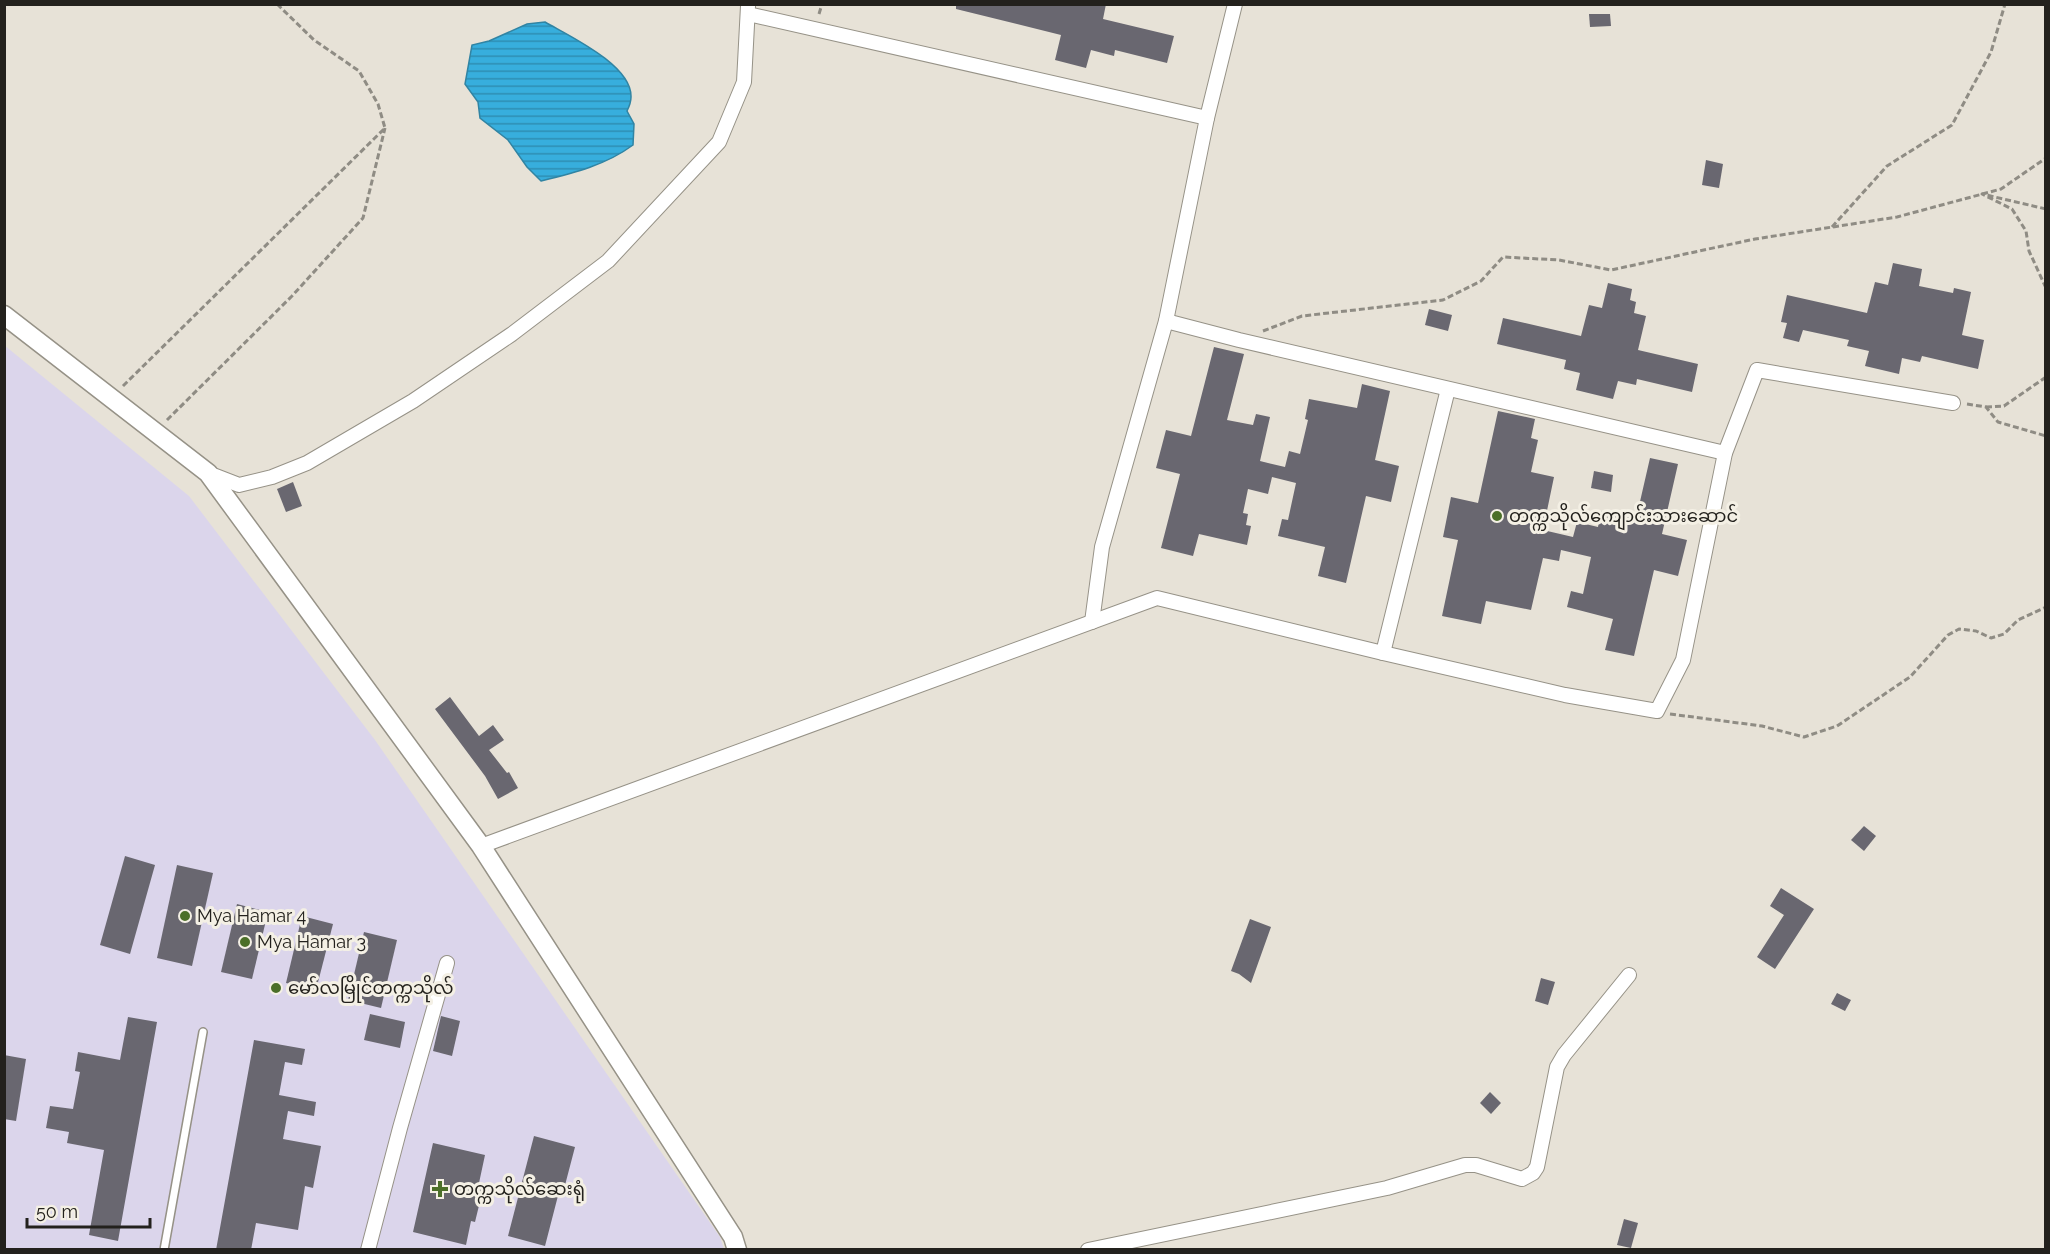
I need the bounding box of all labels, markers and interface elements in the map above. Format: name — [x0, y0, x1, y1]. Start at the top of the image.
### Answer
place label: တက္ကသိုလ်ကျောင်းသားဆောင် — [1509, 502, 1738, 531]
marker: တက္ကသိုလ်ကျောင်းသားဆောင် — [1490, 509, 1504, 523]
place label: Mya Hamar 4 — [197, 905, 307, 926]
marker: Mya Hamar 4 — [178, 909, 192, 923]
place label: Mya Hamar 3 — [257, 931, 366, 952]
marker: Mya Hamar 3 — [238, 935, 252, 949]
place label: မော်လမြိုင်တက္ကသိုလ် — [288, 974, 453, 1003]
marker: မော်လမြိုင်တက္ကသိုလ် — [269, 981, 283, 995]
place label: တက္ကသိုလ်ဆေးရုံ — [454, 1175, 585, 1204]
marker: တက္ကသိုလ်ဆေးရုံ — [431, 1180, 449, 1198]
scale bar — [27, 1191, 150, 1229]
text: 50 m — [36, 1201, 78, 1222]

